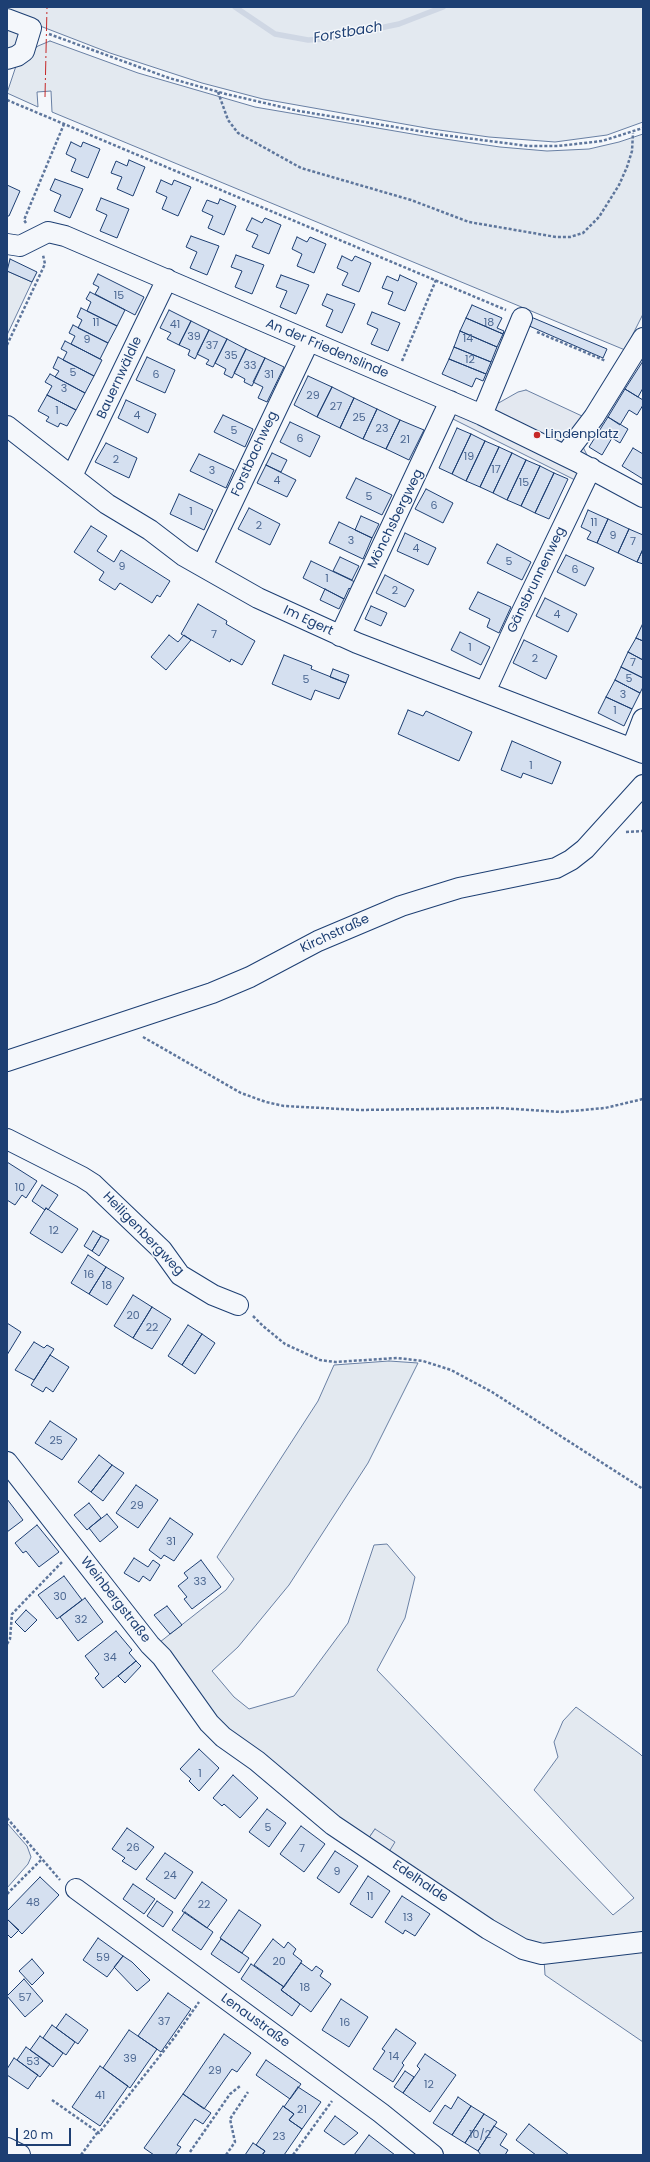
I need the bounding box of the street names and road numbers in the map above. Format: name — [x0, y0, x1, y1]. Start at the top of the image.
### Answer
street label: An der Friedenslinde — [263, 316, 391, 382]
street label: Bauernwäldle — [94, 334, 146, 422]
street label: Forstbachweg — [228, 409, 282, 499]
street label: Mönchsbergweg — [365, 467, 427, 571]
street label: Gänsbrunnenweg — [504, 524, 570, 636]
street label: Im Egert — [281, 603, 335, 639]
street label: Kirchstraße — [298, 911, 372, 957]
street label: Heiligenbergweg — [99, 1189, 187, 1279]
street label: Weinbergstraße — [77, 1554, 153, 1646]
street label: Edelhalde — [389, 1858, 451, 1906]
street label: Lenaustraße — [218, 1991, 292, 2051]

